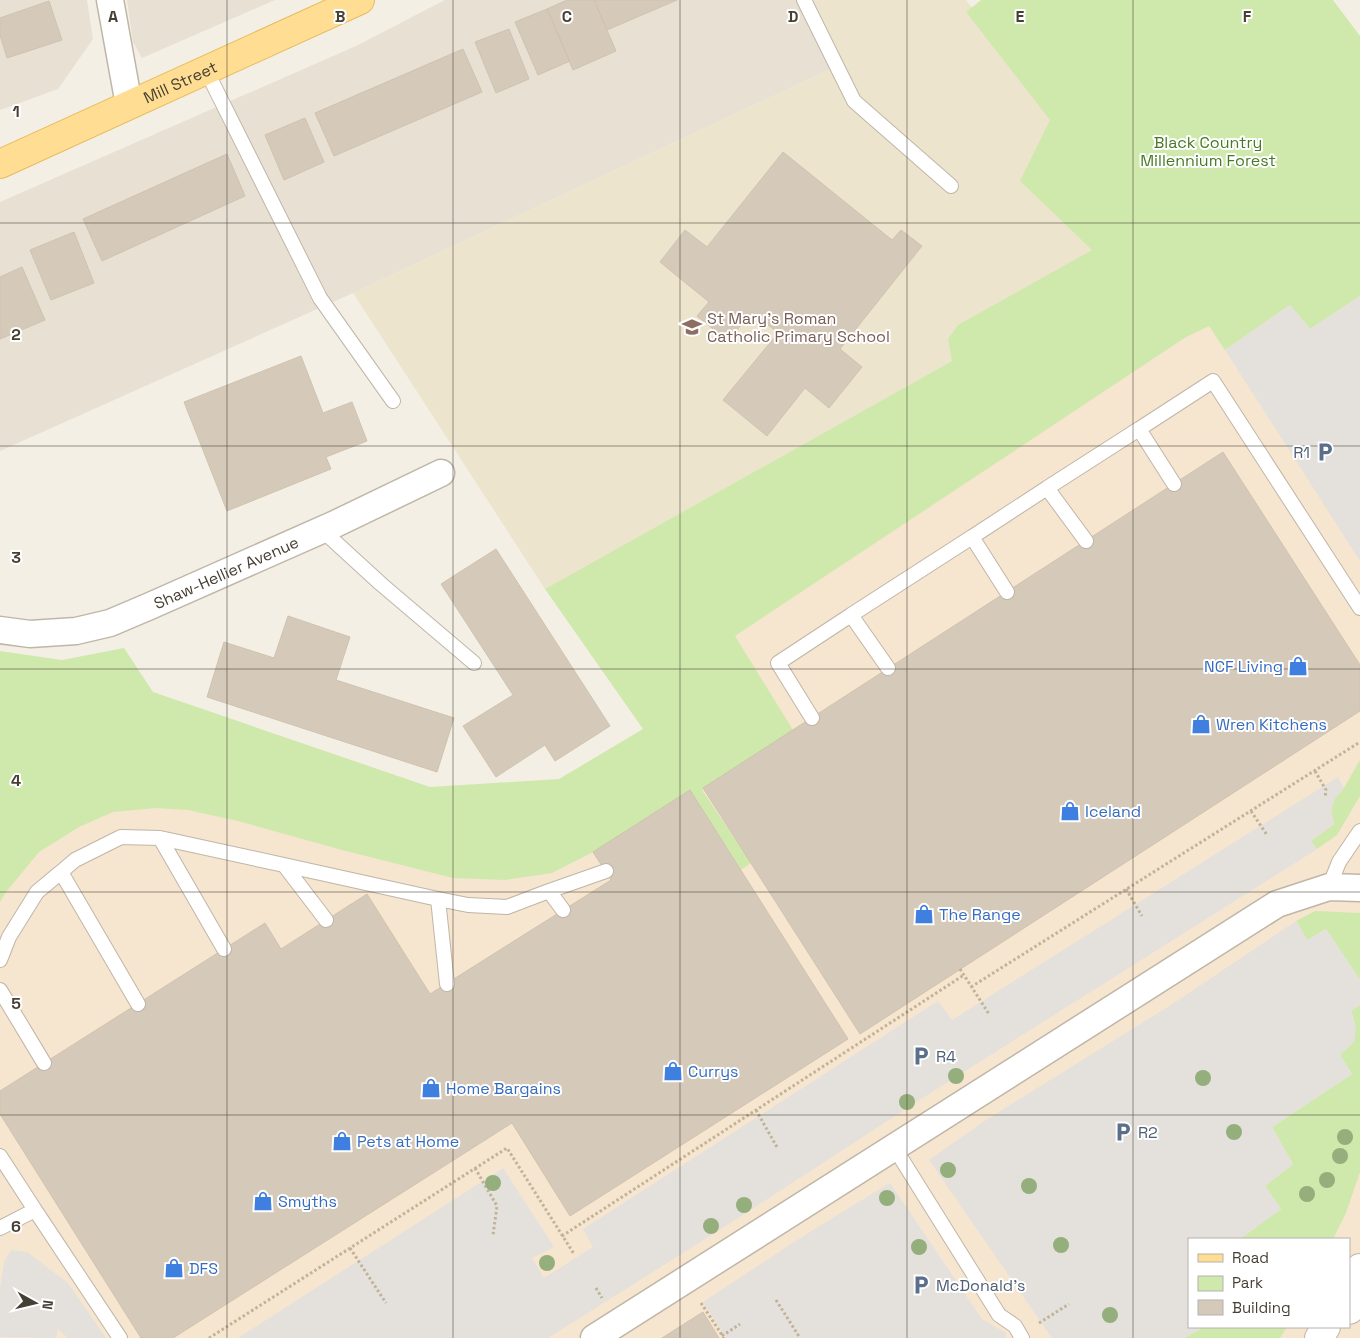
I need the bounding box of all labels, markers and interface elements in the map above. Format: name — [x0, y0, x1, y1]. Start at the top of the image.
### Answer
text: A — [108, 6, 118, 27]
text: B — [335, 6, 345, 27]
text: C — [562, 6, 572, 27]
text: D — [788, 6, 798, 27]
text: E — [1016, 6, 1025, 27]
text: F — [1243, 6, 1252, 27]
street label: Mill Street — [140, 56, 220, 108]
text: 1 — [12, 101, 20, 122]
park label: Black Country Millennium Forest — [1140, 132, 1276, 171]
place label: St Mary's Roman Catholic Primary School — [707, 308, 890, 347]
school or university icon: St Mary's Roman Catholic Primary School — [681, 316, 703, 338]
text: 2 — [11, 324, 21, 345]
parking icon: R1 — [1314, 441, 1336, 463]
place label: R1 — [1293, 442, 1310, 463]
street label: Shaw-Hellier Avenue — [150, 531, 302, 614]
text: 3 — [11, 547, 21, 568]
shop icon: NCF Living — [1287, 655, 1309, 677]
place label: NCF Living — [1204, 656, 1283, 677]
shop icon: Wren Kitchens — [1190, 713, 1212, 735]
place label: Wren Kitchens — [1216, 714, 1327, 735]
text: 4 — [11, 770, 21, 791]
shop icon: Iceland — [1059, 800, 1081, 822]
place label: Iceland — [1085, 801, 1141, 822]
shop icon: The Range — [913, 903, 935, 925]
place label: The Range — [939, 904, 1021, 925]
text: 5 — [11, 993, 21, 1014]
parking icon: R4 — [910, 1045, 932, 1067]
place label: R4 — [936, 1046, 956, 1067]
shop icon: Currys — [662, 1060, 684, 1082]
place label: Currys — [688, 1061, 738, 1082]
shop icon: Home Bargains — [420, 1077, 442, 1099]
place label: Home Bargains — [446, 1078, 561, 1099]
parking icon: R2 — [1112, 1121, 1134, 1143]
place label: R2 — [1138, 1122, 1158, 1143]
shop icon: Pets at Home — [331, 1130, 353, 1152]
place label: Pets at Home — [357, 1131, 459, 1152]
shop icon: Smyths — [252, 1190, 274, 1212]
place label: Smyths — [278, 1191, 337, 1212]
text: 6 — [11, 1216, 21, 1237]
legend — [1188, 1238, 1350, 1328]
text: Road — [1232, 1248, 1269, 1267]
shop icon: DFS — [163, 1257, 185, 1279]
place label: DFS — [189, 1258, 218, 1279]
text: Park — [1232, 1273, 1263, 1292]
parking icon: McDonald's — [910, 1274, 932, 1296]
place label: McDonald's — [936, 1275, 1026, 1296]
north arrow — [10, 1278, 60, 1328]
text: Building — [1232, 1298, 1291, 1317]
text: N — [38, 1299, 57, 1311]

